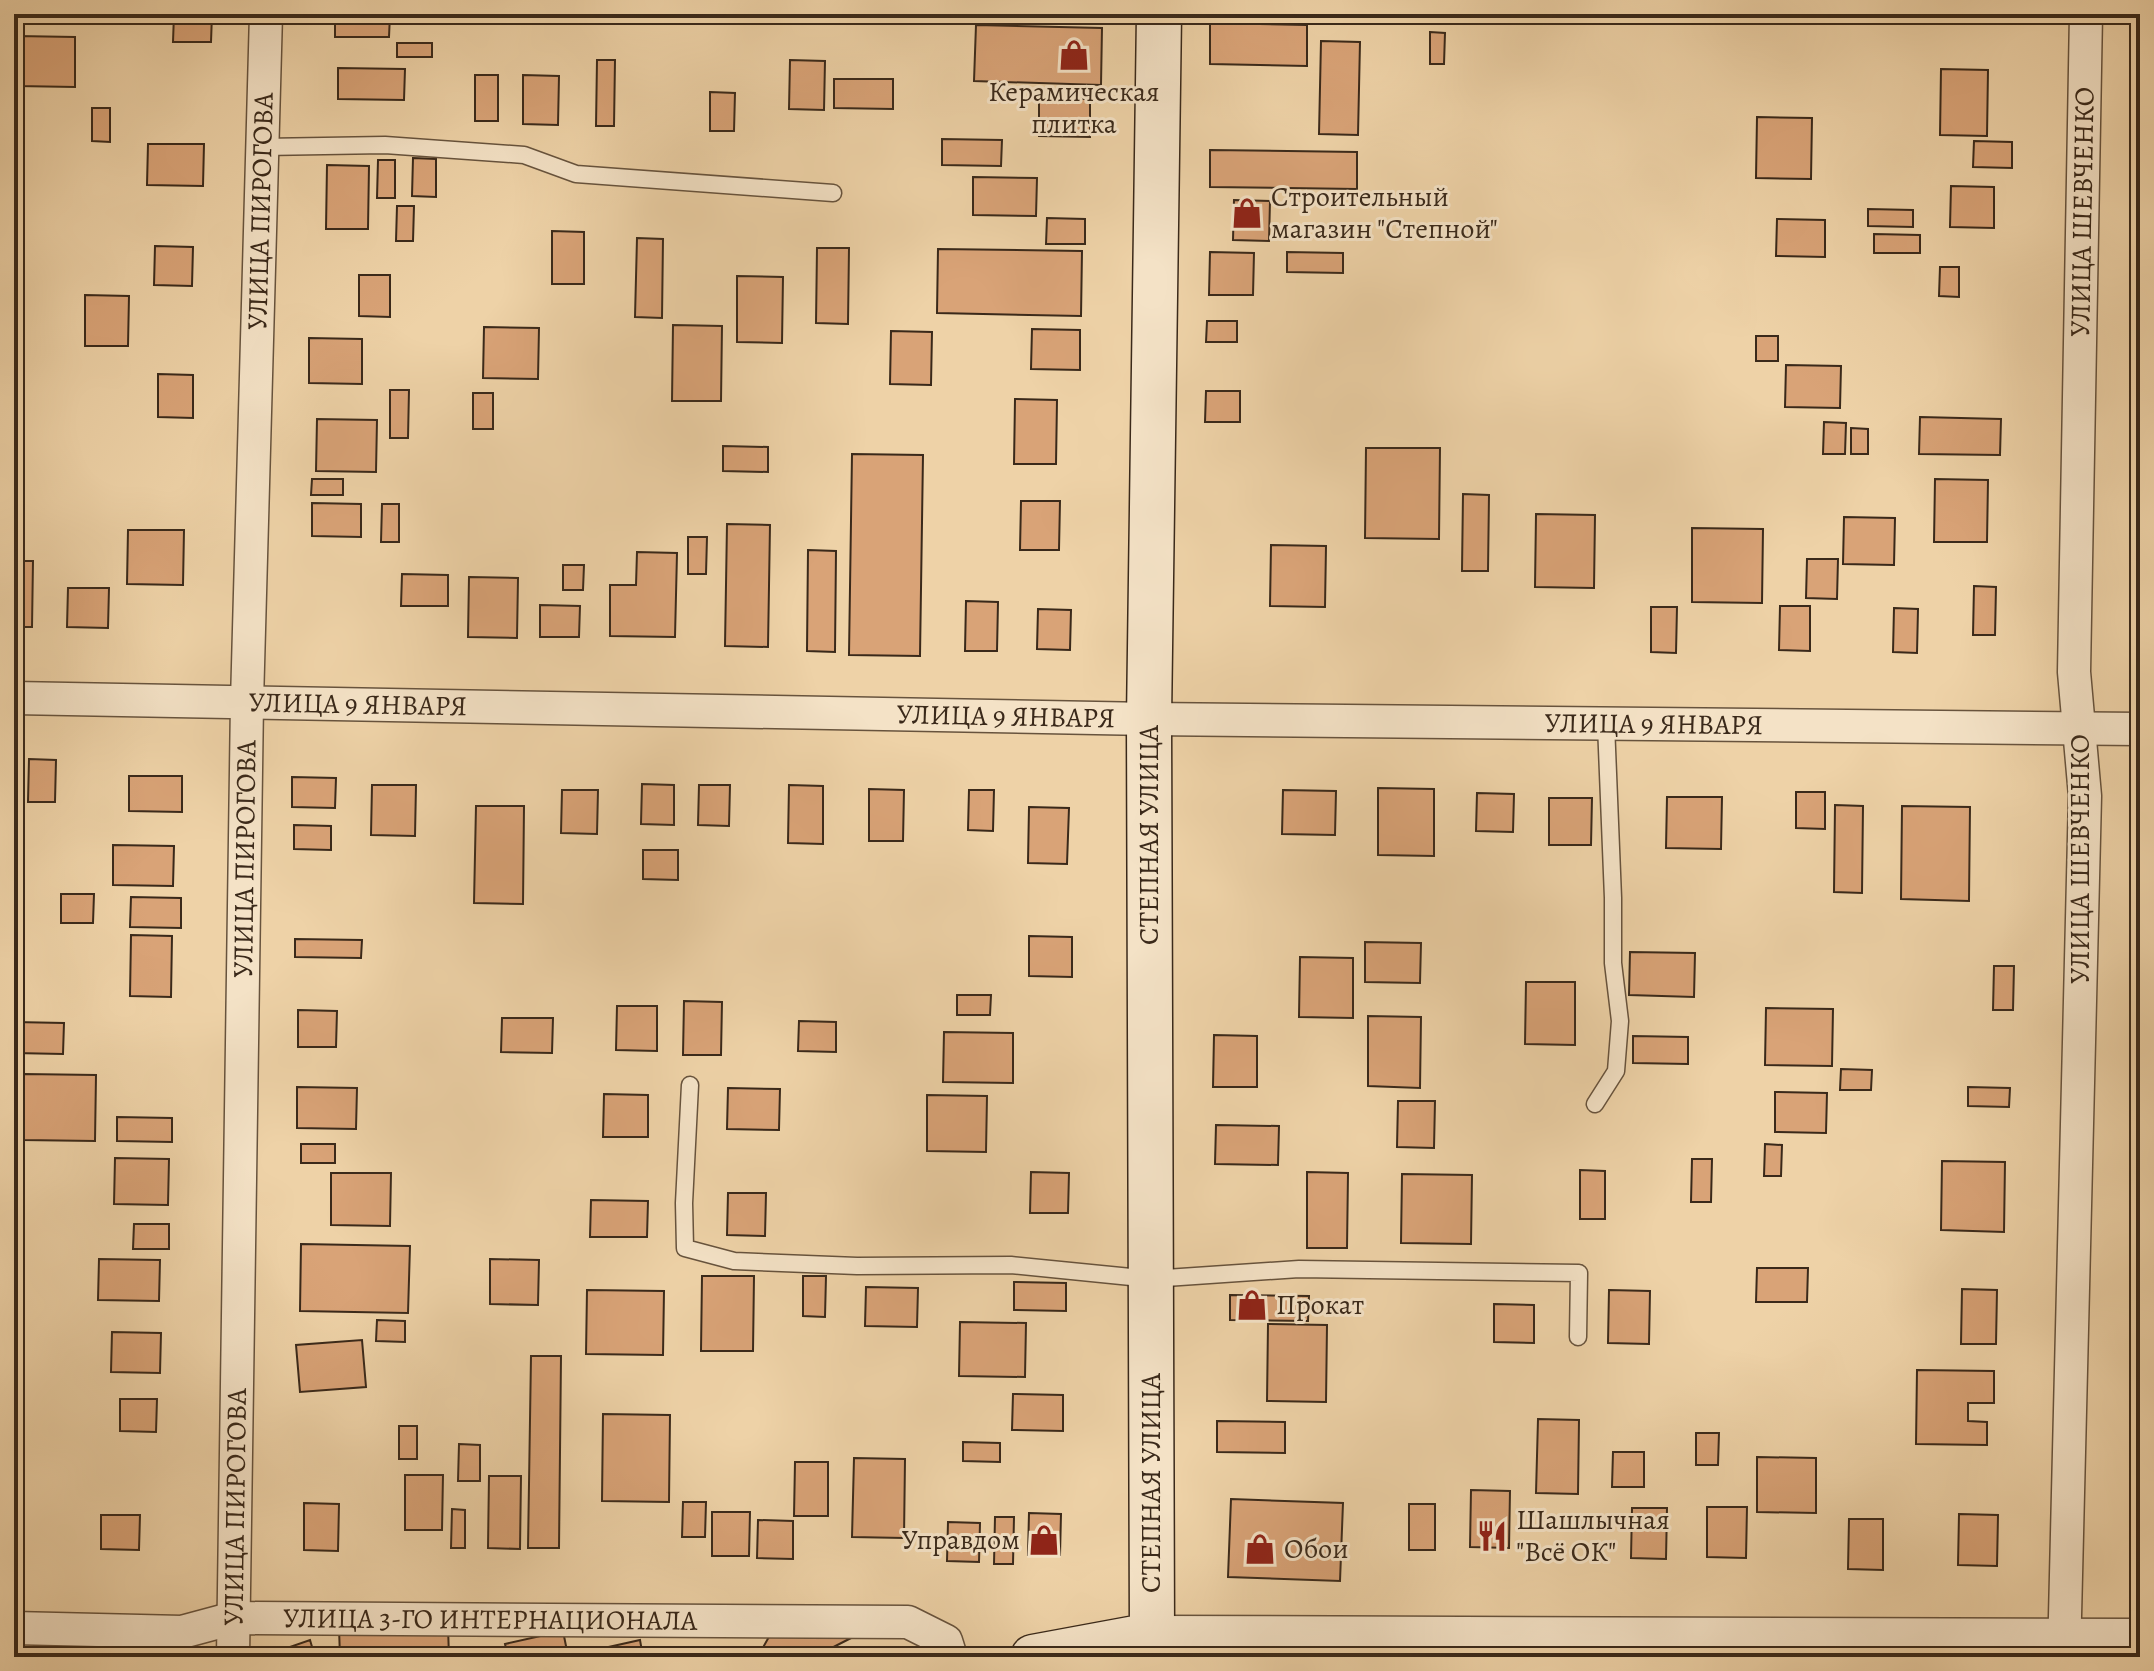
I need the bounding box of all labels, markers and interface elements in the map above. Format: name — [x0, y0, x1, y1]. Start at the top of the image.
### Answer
shop icon: Керамическая плитка — [1057, 38, 1091, 72]
place label: Керамическая плитка — [988, 73, 1160, 143]
street label: УЛИЦА ШЕВЧЕНКО — [2061, 87, 2104, 337]
street label: УЛИЦА ПИРОГОВА — [238, 91, 283, 331]
place label: Строительный магазин "Степной" — [1271, 178, 1498, 248]
shop icon: Строительный магазин "Степной" — [1230, 196, 1264, 230]
street label: УЛИЦА 9 ЯНВАРЯ — [248, 683, 468, 725]
street label: УЛИЦА 9 ЯНВАРЯ — [896, 695, 1115, 737]
street label: УЛИЦА 9 ЯНВАРЯ — [1544, 704, 1763, 744]
street label: СТЕПНАЯ УЛИЦА — [1130, 724, 1168, 945]
street label: УЛИЦА ШЕВЧЕНКО — [2061, 734, 2099, 984]
street label: УЛИЦА ПИРОГОВА — [224, 739, 265, 978]
place label: Прокат — [1276, 1286, 1364, 1324]
shop icon: Прокат — [1235, 1288, 1269, 1322]
street label: СТЕПНАЯ УЛИЦА — [1132, 1372, 1170, 1593]
street label: УЛИЦА ПИРОГОВА — [214, 1387, 256, 1626]
place label: Шашлычная "Всё ОК" — [1516, 1501, 1670, 1571]
restaurant icon: Шашлычная "Всё ОК" — [1475, 1519, 1509, 1553]
place label: Управдом — [901, 1521, 1020, 1559]
shop icon: Управдом — [1027, 1523, 1061, 1557]
place label: Обои — [1284, 1530, 1349, 1568]
shop icon: Обои — [1243, 1532, 1277, 1566]
street label: УЛИЦА 3-ГО ИНТЕРНАЦИОНАЛА — [283, 1599, 698, 1640]

